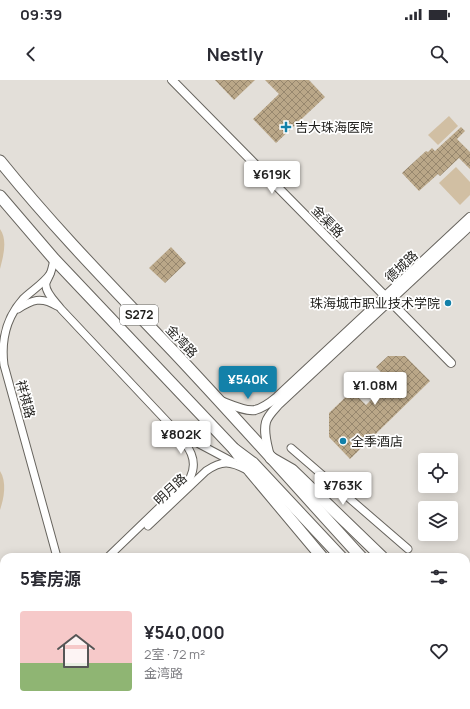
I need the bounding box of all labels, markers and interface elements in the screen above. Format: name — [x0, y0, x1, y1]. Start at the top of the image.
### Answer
text: 09:39 — [20, 4, 62, 25]
text: Nestly — [207, 42, 263, 66]
icon: back — [20, 43, 42, 65]
icon: search — [428, 43, 450, 65]
place label: 吉大珠海医院 — [295, 118, 373, 136]
marker: 吉大珠海医院 — [280, 121, 292, 133]
pin: ¥619K — [244, 161, 300, 195]
text: ¥619K — [253, 165, 291, 183]
street label: 金渠路 — [308, 201, 348, 241]
street label: 德城路 — [381, 246, 421, 286]
place label: 珠海城市职业技术学院 — [310, 294, 440, 312]
marker: 珠海城市职业技术学院 — [443, 298, 453, 308]
road number: S272 — [120, 305, 158, 325]
street label: 金湾路 — [162, 321, 202, 361]
pin: ¥540K — [220, 366, 276, 400]
text: ¥540K — [228, 370, 268, 388]
pin: ¥1.08M — [342, 372, 408, 406]
text: ¥1.08M — [353, 376, 397, 394]
street label: 祥祺路 — [12, 378, 40, 420]
pin: ¥802K — [153, 421, 209, 455]
text: ¥802K — [161, 425, 201, 443]
place label: 全季酒店 — [351, 432, 403, 450]
marker: 全季酒店 — [338, 436, 348, 446]
map controls — [418, 453, 458, 541]
button: locate — [418, 453, 458, 493]
street label: 明月路 — [150, 469, 190, 509]
pin: ¥763K — [315, 472, 371, 506]
text: ¥763K — [324, 476, 362, 494]
button: layers — [418, 501, 458, 541]
icon: filters — [428, 566, 450, 588]
text: 5套房源 — [20, 567, 81, 590]
text: ¥540,000 — [144, 621, 225, 644]
icon: home — [52, 627, 100, 675]
icon: heart — [428, 640, 450, 662]
text: 2室 · 72 m² — [144, 645, 205, 663]
text: 金湾路 — [144, 664, 183, 682]

